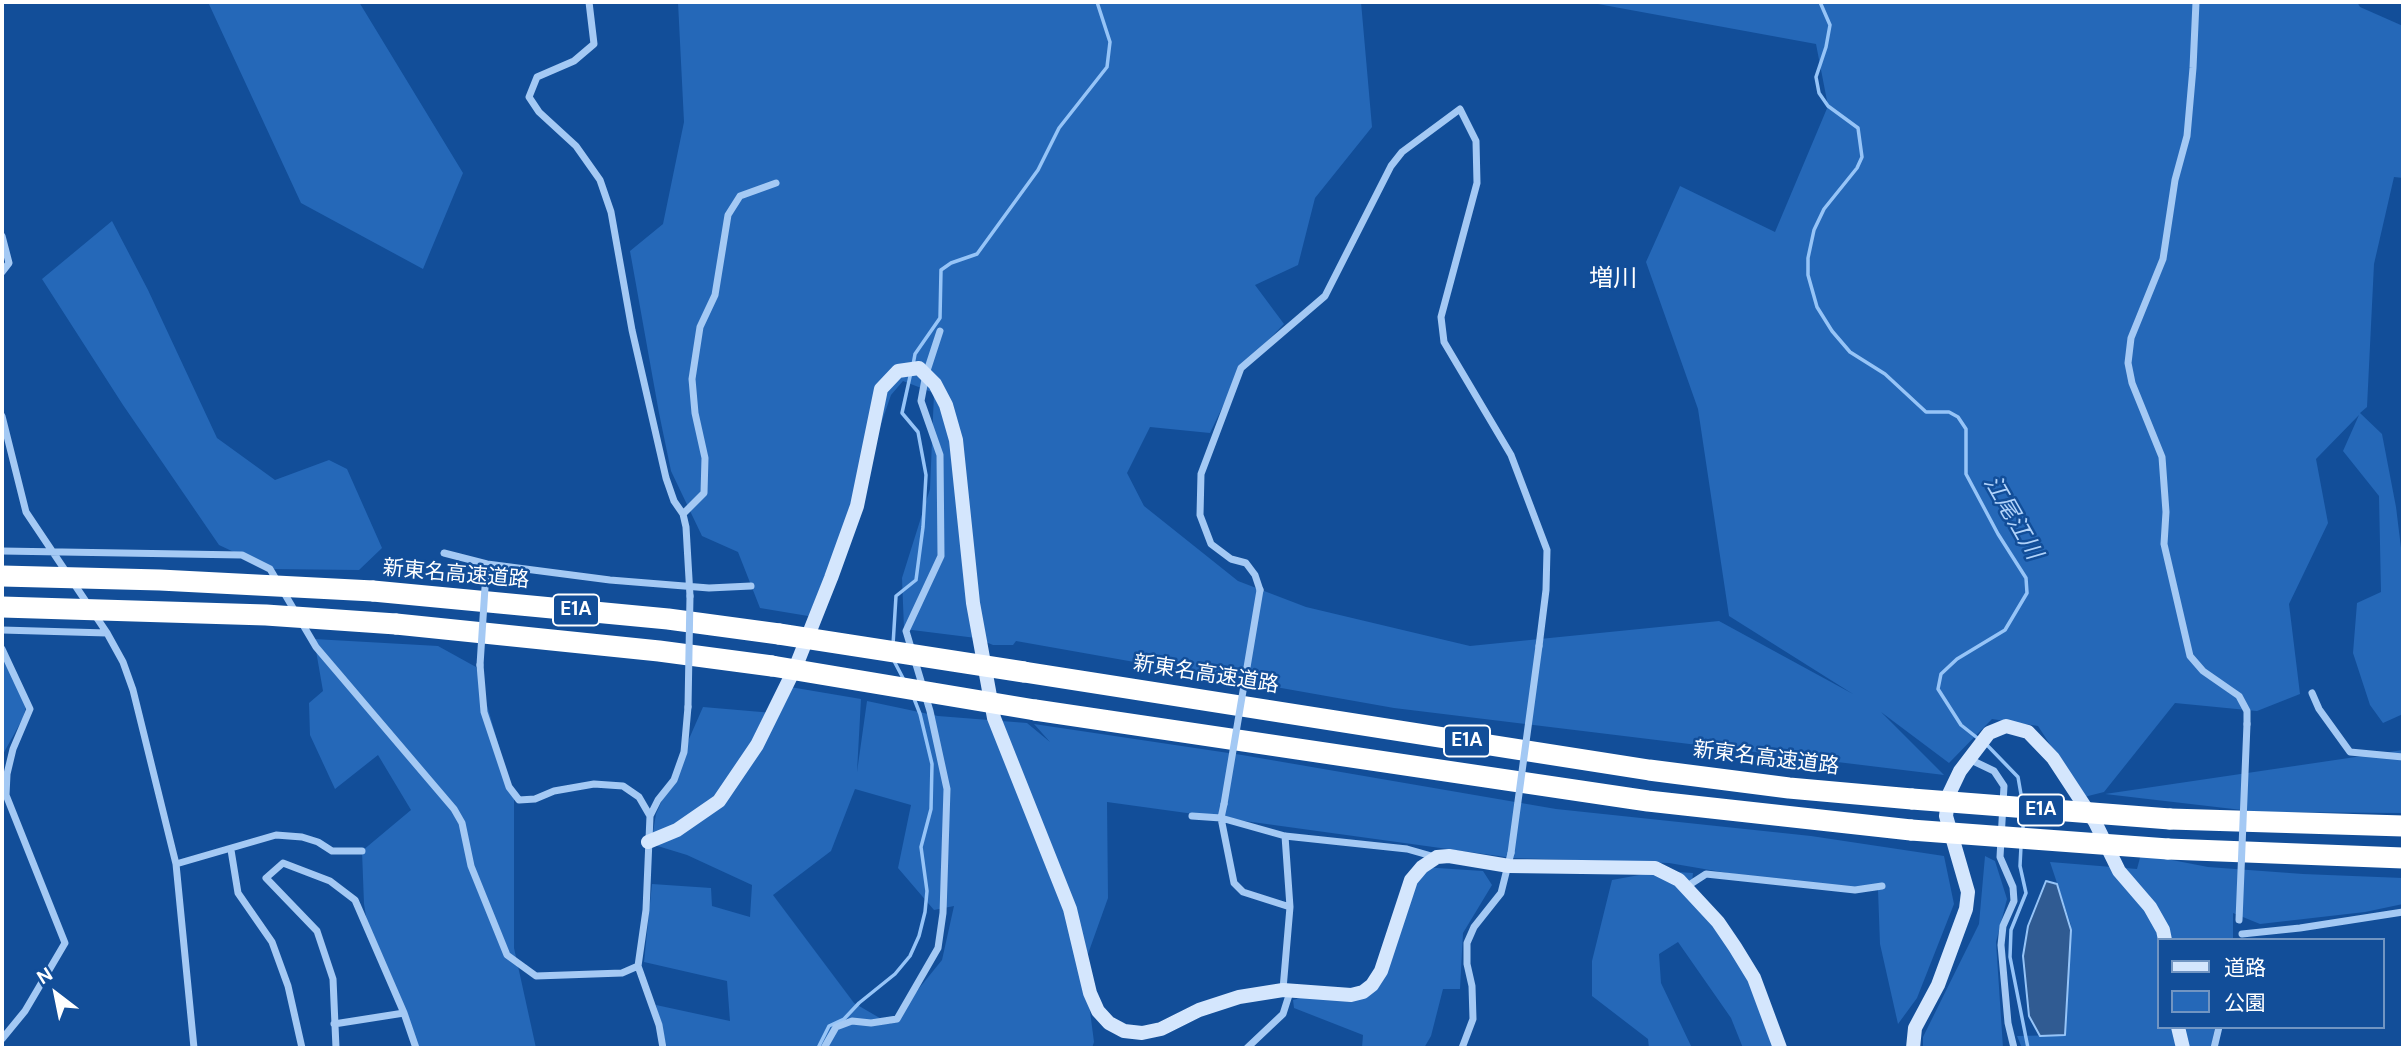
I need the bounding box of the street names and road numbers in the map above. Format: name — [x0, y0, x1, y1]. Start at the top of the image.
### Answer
street label: 新東名高速道路 — [382, 556, 530, 594]
road number: E1A — [553, 594, 599, 625]
street label: 新東名高速道路 — [1131, 651, 1281, 699]
road number: E1A — [1444, 726, 1490, 756]
street label: 新東名高速道路 — [1692, 738, 1840, 780]
road number: E1A — [2018, 794, 2064, 825]

